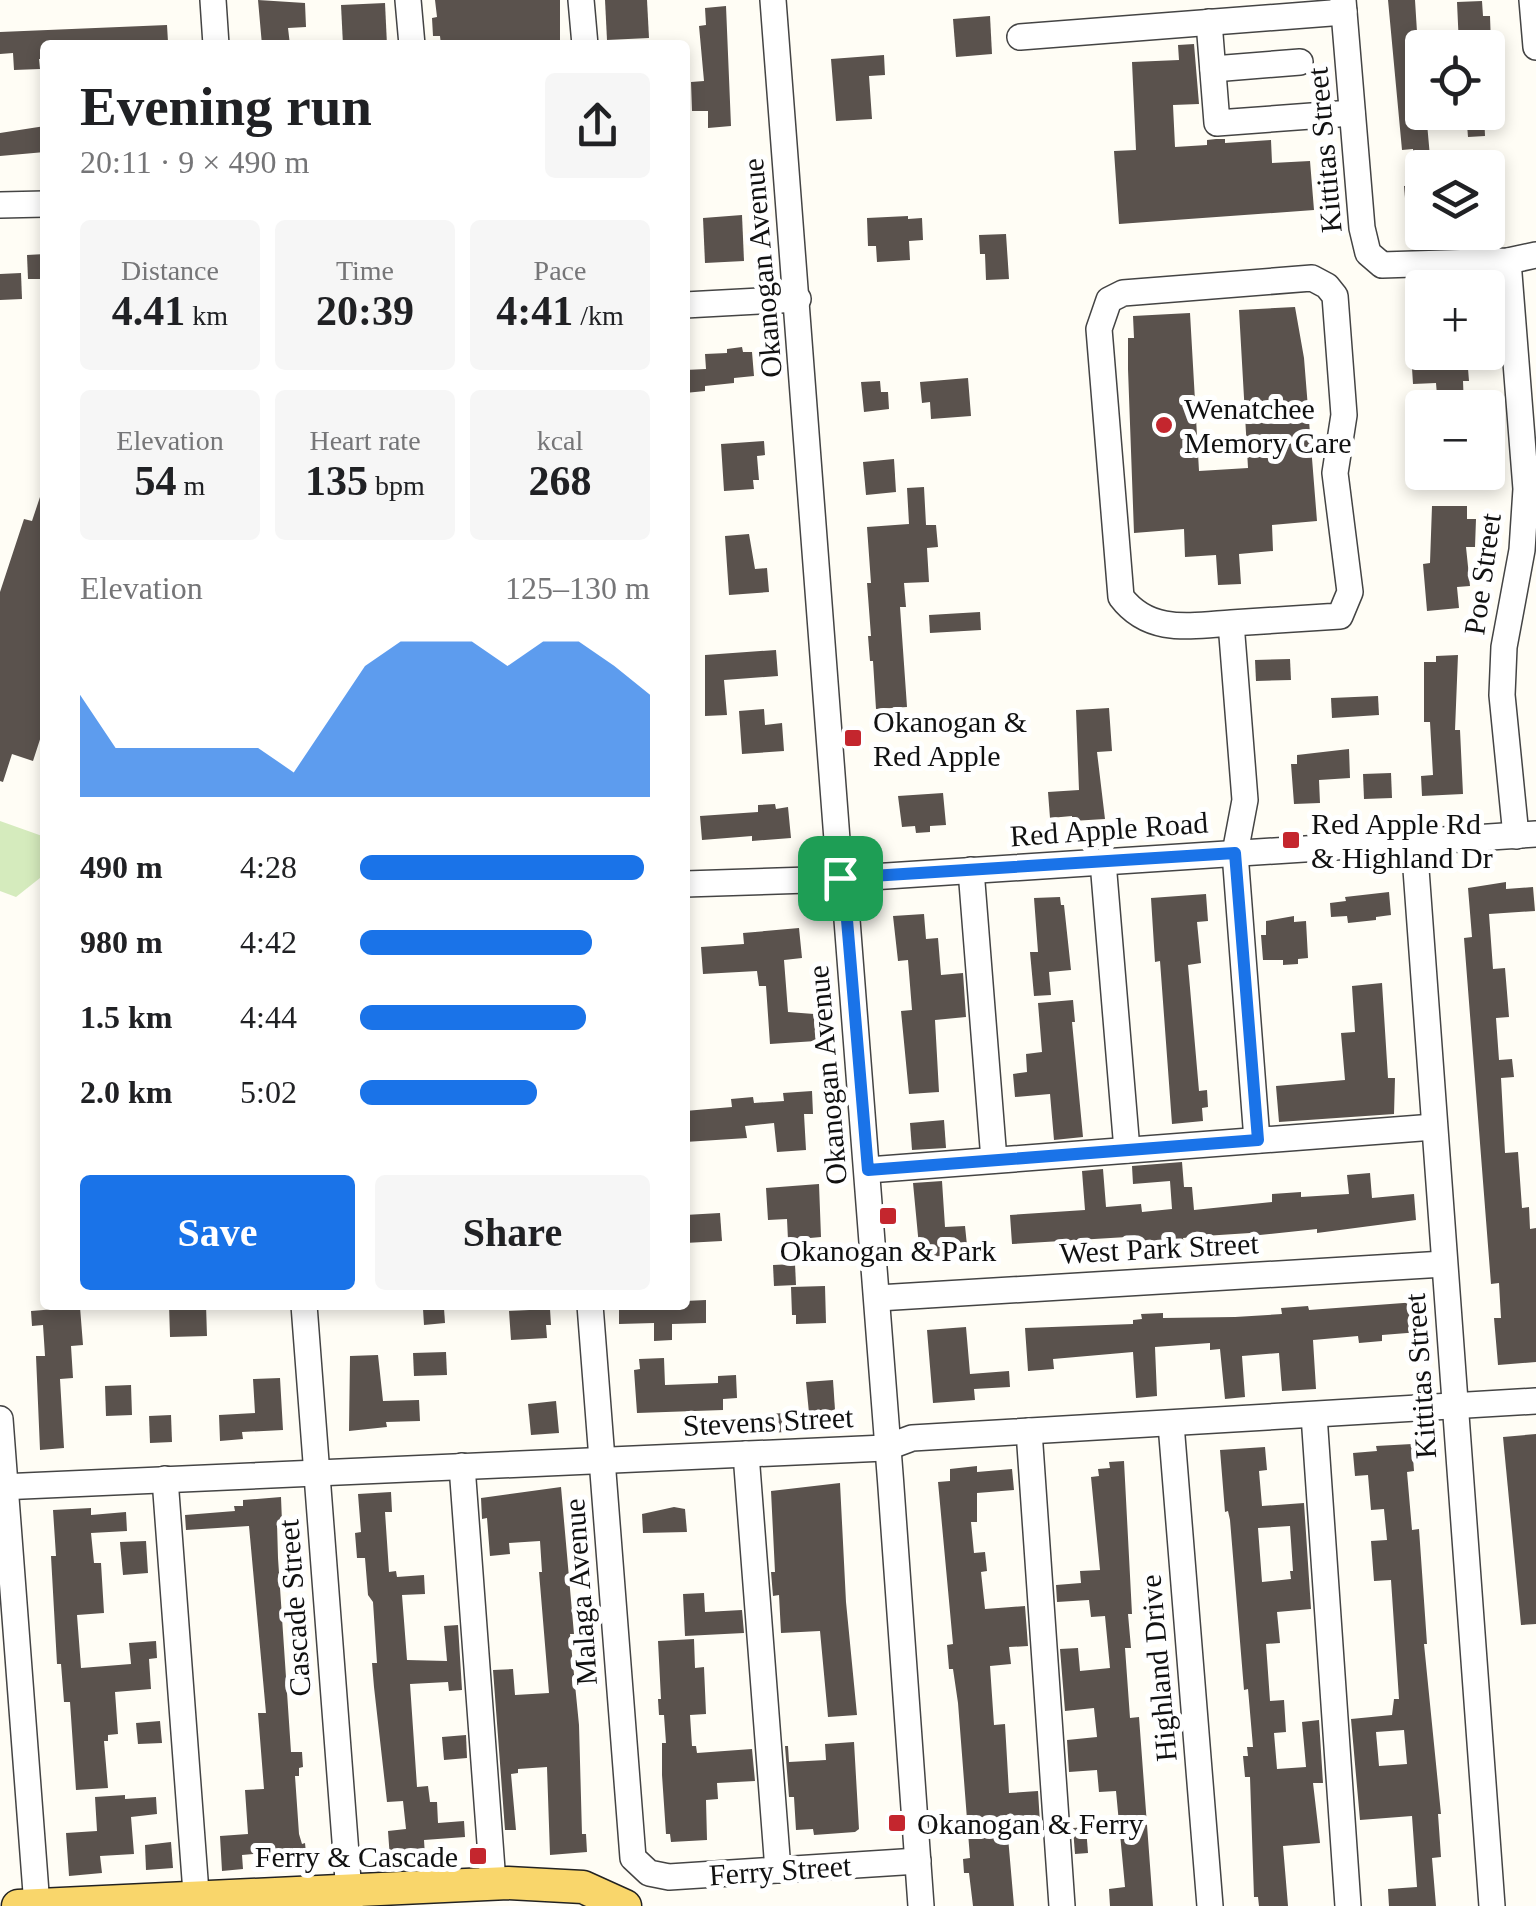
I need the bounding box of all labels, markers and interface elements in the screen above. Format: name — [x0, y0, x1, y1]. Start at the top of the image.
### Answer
map controls — [1405, 30, 1505, 490]
button: locate — [1405, 30, 1505, 130]
street label: Kittitas Street — [1300, 65, 1348, 234]
button: share — [545, 73, 650, 178]
text: Evening run — [80, 76, 372, 137]
text: 20:11 · 9 × 490 m — [80, 144, 309, 180]
button: layers — [1405, 150, 1505, 250]
street label: Okanogan Avenue — [736, 157, 788, 379]
text: Distance — [121, 255, 219, 286]
text: Time — [336, 255, 394, 286]
text: Pace — [534, 255, 586, 286]
button: + — [1405, 270, 1505, 370]
text: 4.41 — [112, 288, 185, 334]
text: 20:39 — [316, 288, 414, 334]
text: 4:41 — [496, 288, 573, 334]
text: km — [185, 300, 228, 331]
text: /km — [573, 300, 624, 331]
button: − — [1405, 390, 1505, 490]
place label: Wenatchee Memory Care — [1184, 392, 1351, 459]
marker: Wenatchee Memory Care — [1153, 414, 1175, 436]
text: Elevation — [116, 425, 224, 456]
text: Heart rate — [309, 425, 421, 456]
text: kcal — [537, 425, 583, 456]
text: 54 — [135, 458, 177, 504]
text: 135 — [305, 458, 368, 504]
text: 268 — [529, 458, 592, 504]
text: m — [177, 470, 205, 501]
text: bpm — [368, 470, 425, 501]
street label: Poe Street — [1457, 510, 1507, 637]
text: Elevation — [80, 570, 203, 606]
text: 125–130 m — [505, 570, 650, 606]
place label: Okanogan & Red Apple — [873, 705, 1027, 772]
marker: Okanogan & Red Apple — [842, 727, 864, 749]
street label: Red Apple Road — [1009, 806, 1209, 852]
place label: Red Apple Rd & Highland Dr — [1311, 807, 1493, 874]
marker: Red Apple Rd & Highland Dr — [1280, 829, 1302, 851]
pin — [798, 836, 883, 921]
text: 490 m — [80, 849, 163, 885]
text: 4:28 — [240, 849, 297, 885]
icon: arrive — [813, 851, 868, 906]
text: 980 m — [80, 924, 163, 960]
text: 4:42 — [240, 924, 297, 960]
street label: Okanogan Avenue — [801, 964, 853, 1186]
text: 1.5 km — [80, 999, 172, 1035]
text: 4:44 — [240, 999, 297, 1035]
text: 2.0 km — [80, 1074, 172, 1110]
text: 5:02 — [240, 1074, 297, 1110]
button: Save — [80, 1175, 355, 1290]
button: Share — [375, 1175, 650, 1290]
marker: Okanogan & Park — [877, 1205, 899, 1227]
street label: West Park Street — [1059, 1226, 1260, 1270]
place label: Okanogan & Park — [780, 1234, 996, 1267]
street label: Kittitas Street — [1398, 1291, 1442, 1460]
street label: Stevens Street — [682, 1400, 855, 1442]
street label: Malaga Avenue — [557, 1498, 603, 1686]
street label: Cascade Street — [271, 1518, 317, 1698]
street label: Highland Drive — [1133, 1573, 1183, 1763]
place label: Okanogan & Ferry — [917, 1807, 1144, 1840]
marker: Okanogan & Ferry — [886, 1812, 908, 1834]
place label: Ferry & Cascade — [255, 1840, 458, 1873]
marker: Ferry & Cascade — [467, 1845, 489, 1867]
street label: Ferry Street — [708, 1849, 853, 1891]

